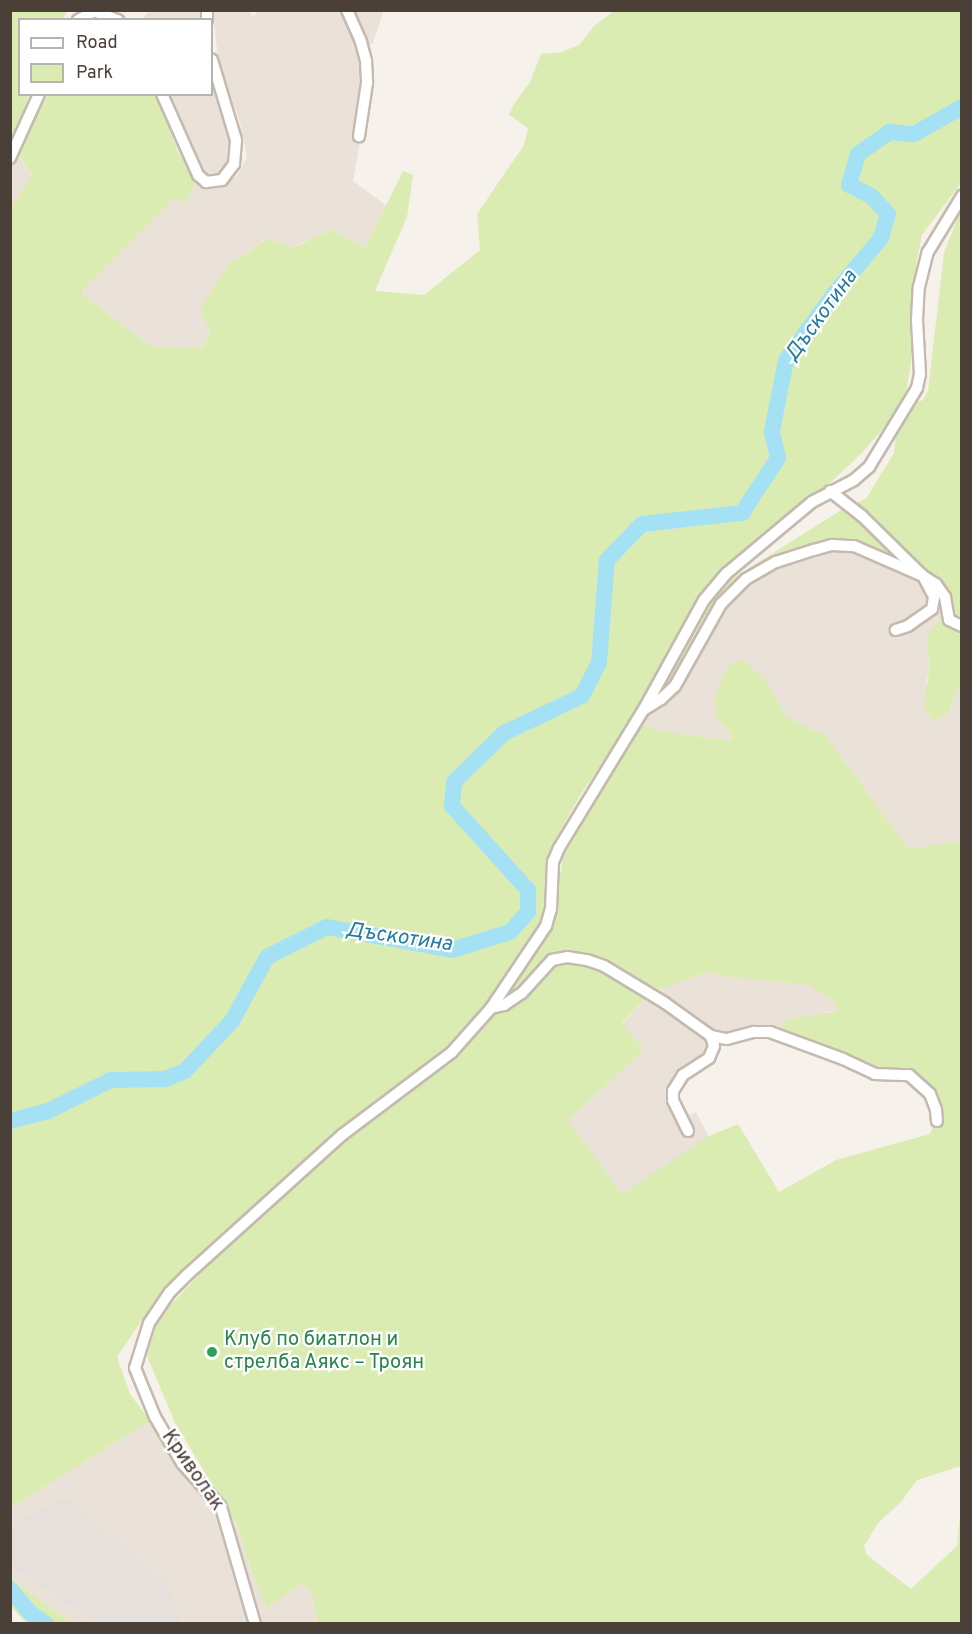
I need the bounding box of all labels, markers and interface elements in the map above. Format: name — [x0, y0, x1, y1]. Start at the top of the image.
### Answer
legend — [18, 18, 213, 96]
text: Road — [76, 32, 118, 55]
text: Park — [76, 62, 113, 85]
water label: Дъскотина — [780, 265, 864, 367]
water label: Дъскотина — [344, 918, 454, 958]
place label: Клуб по биатлон и стрелба Аякс – Троян — [224, 1328, 426, 1375]
marker: Клуб по биатлон и стрелба Аякс – Троян — [205, 1345, 219, 1359]
street label: Криволак — [155, 1426, 229, 1516]

